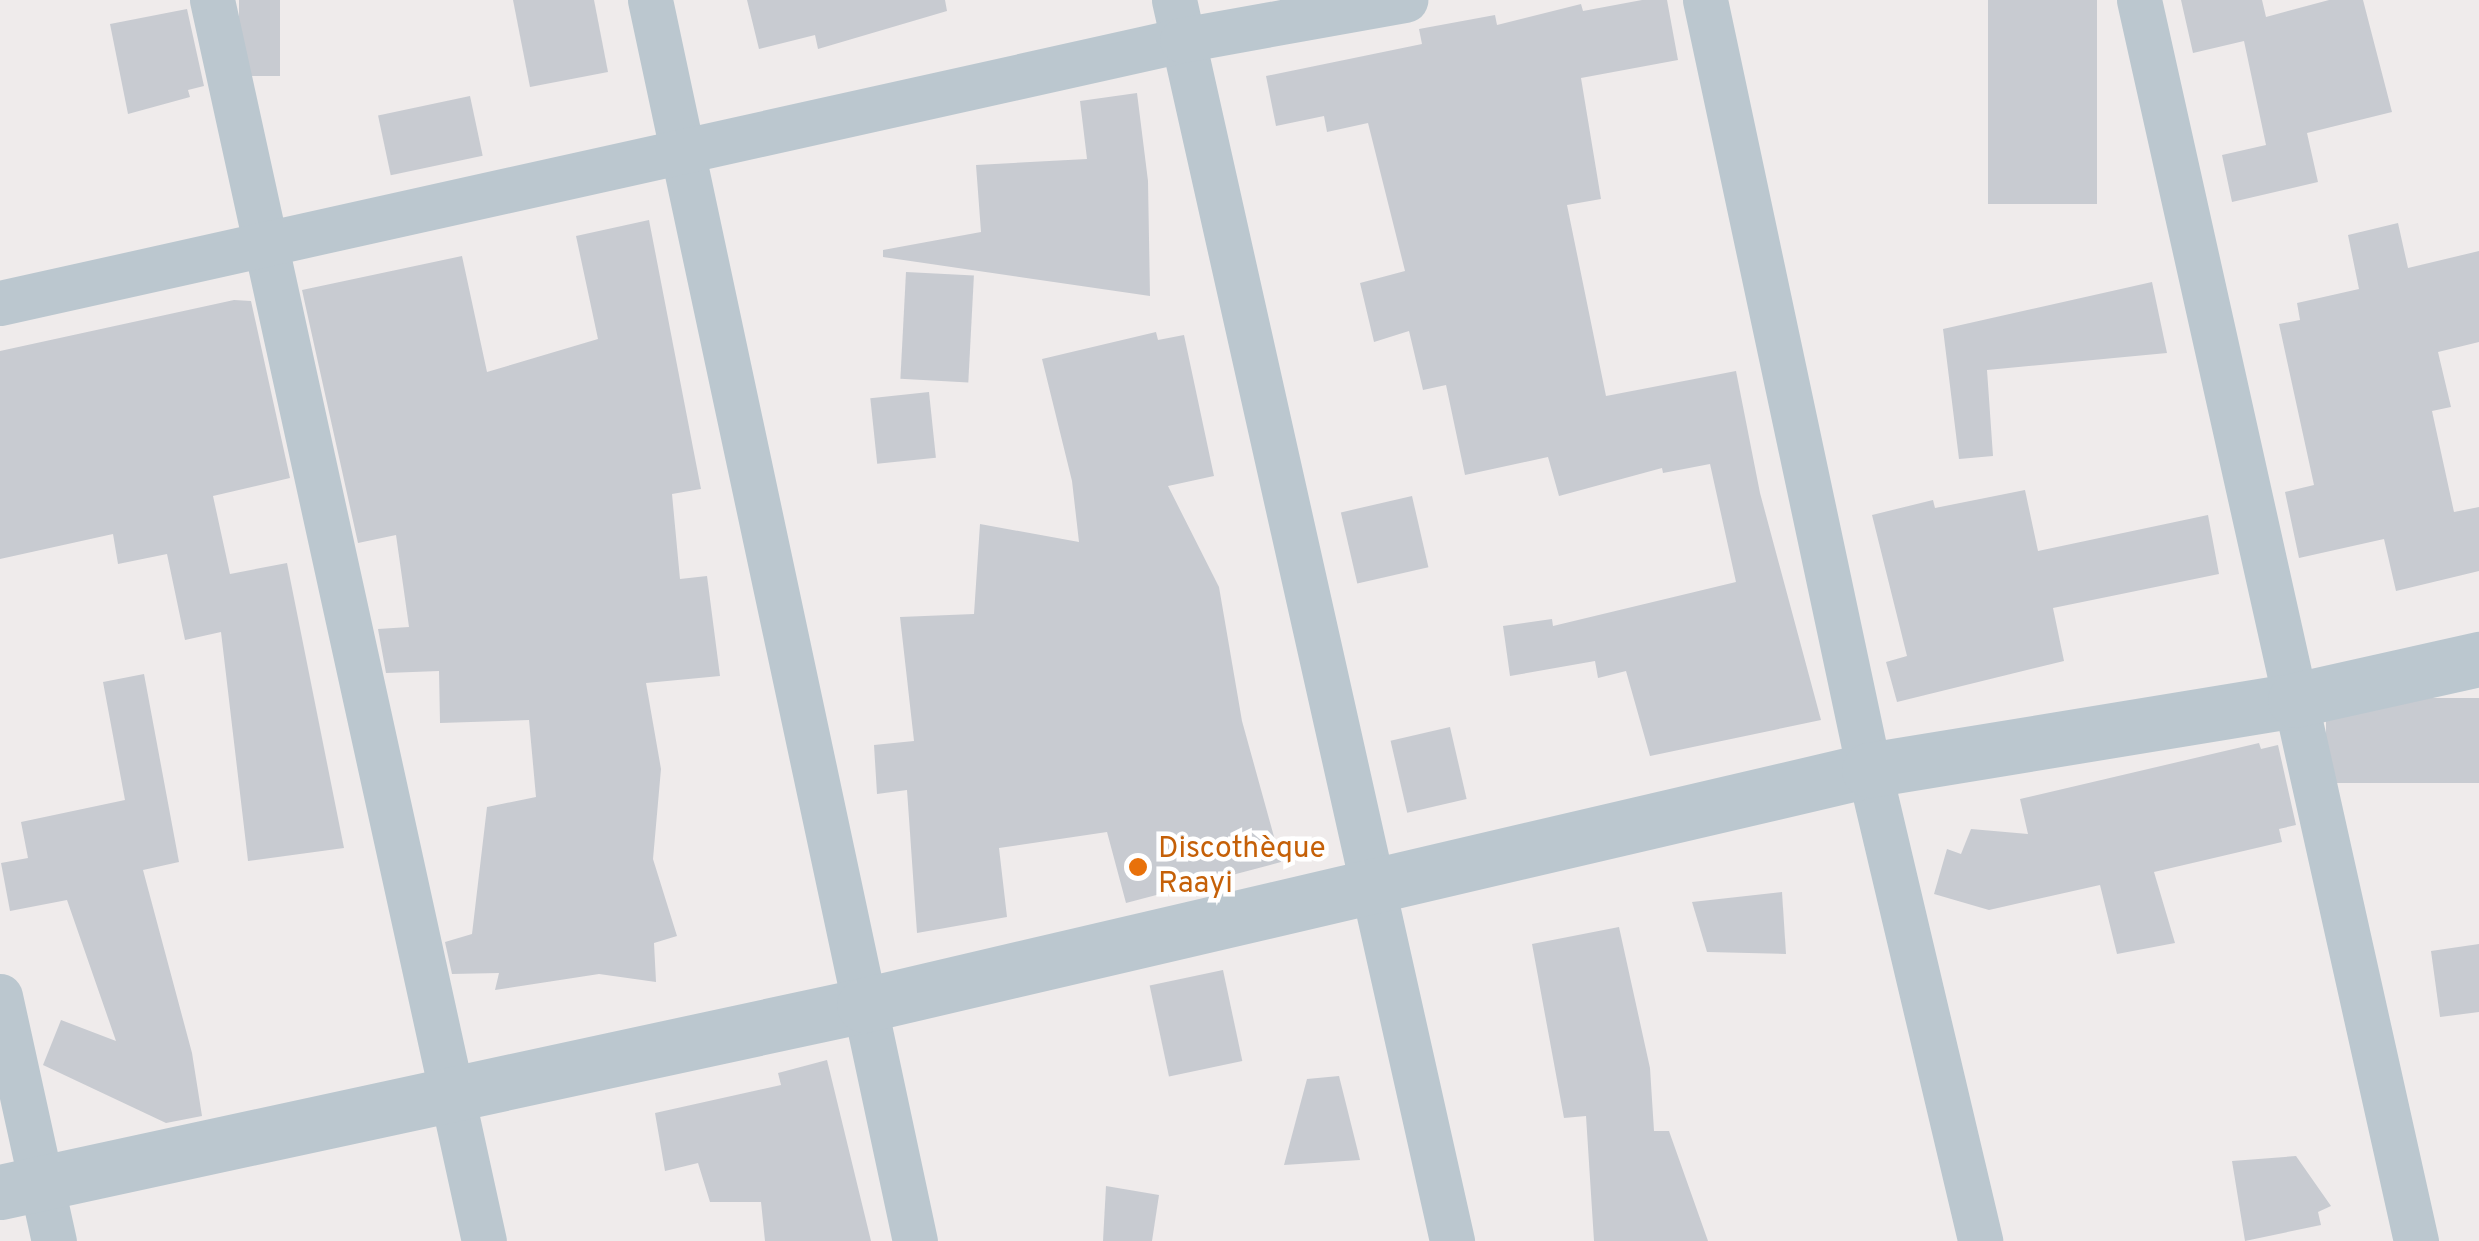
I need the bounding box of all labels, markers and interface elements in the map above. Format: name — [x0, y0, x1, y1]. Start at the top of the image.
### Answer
place label: Discothèque Raayi — [1158, 832, 1326, 902]
marker: Discothèque Raayi — [1127, 856, 1149, 878]

